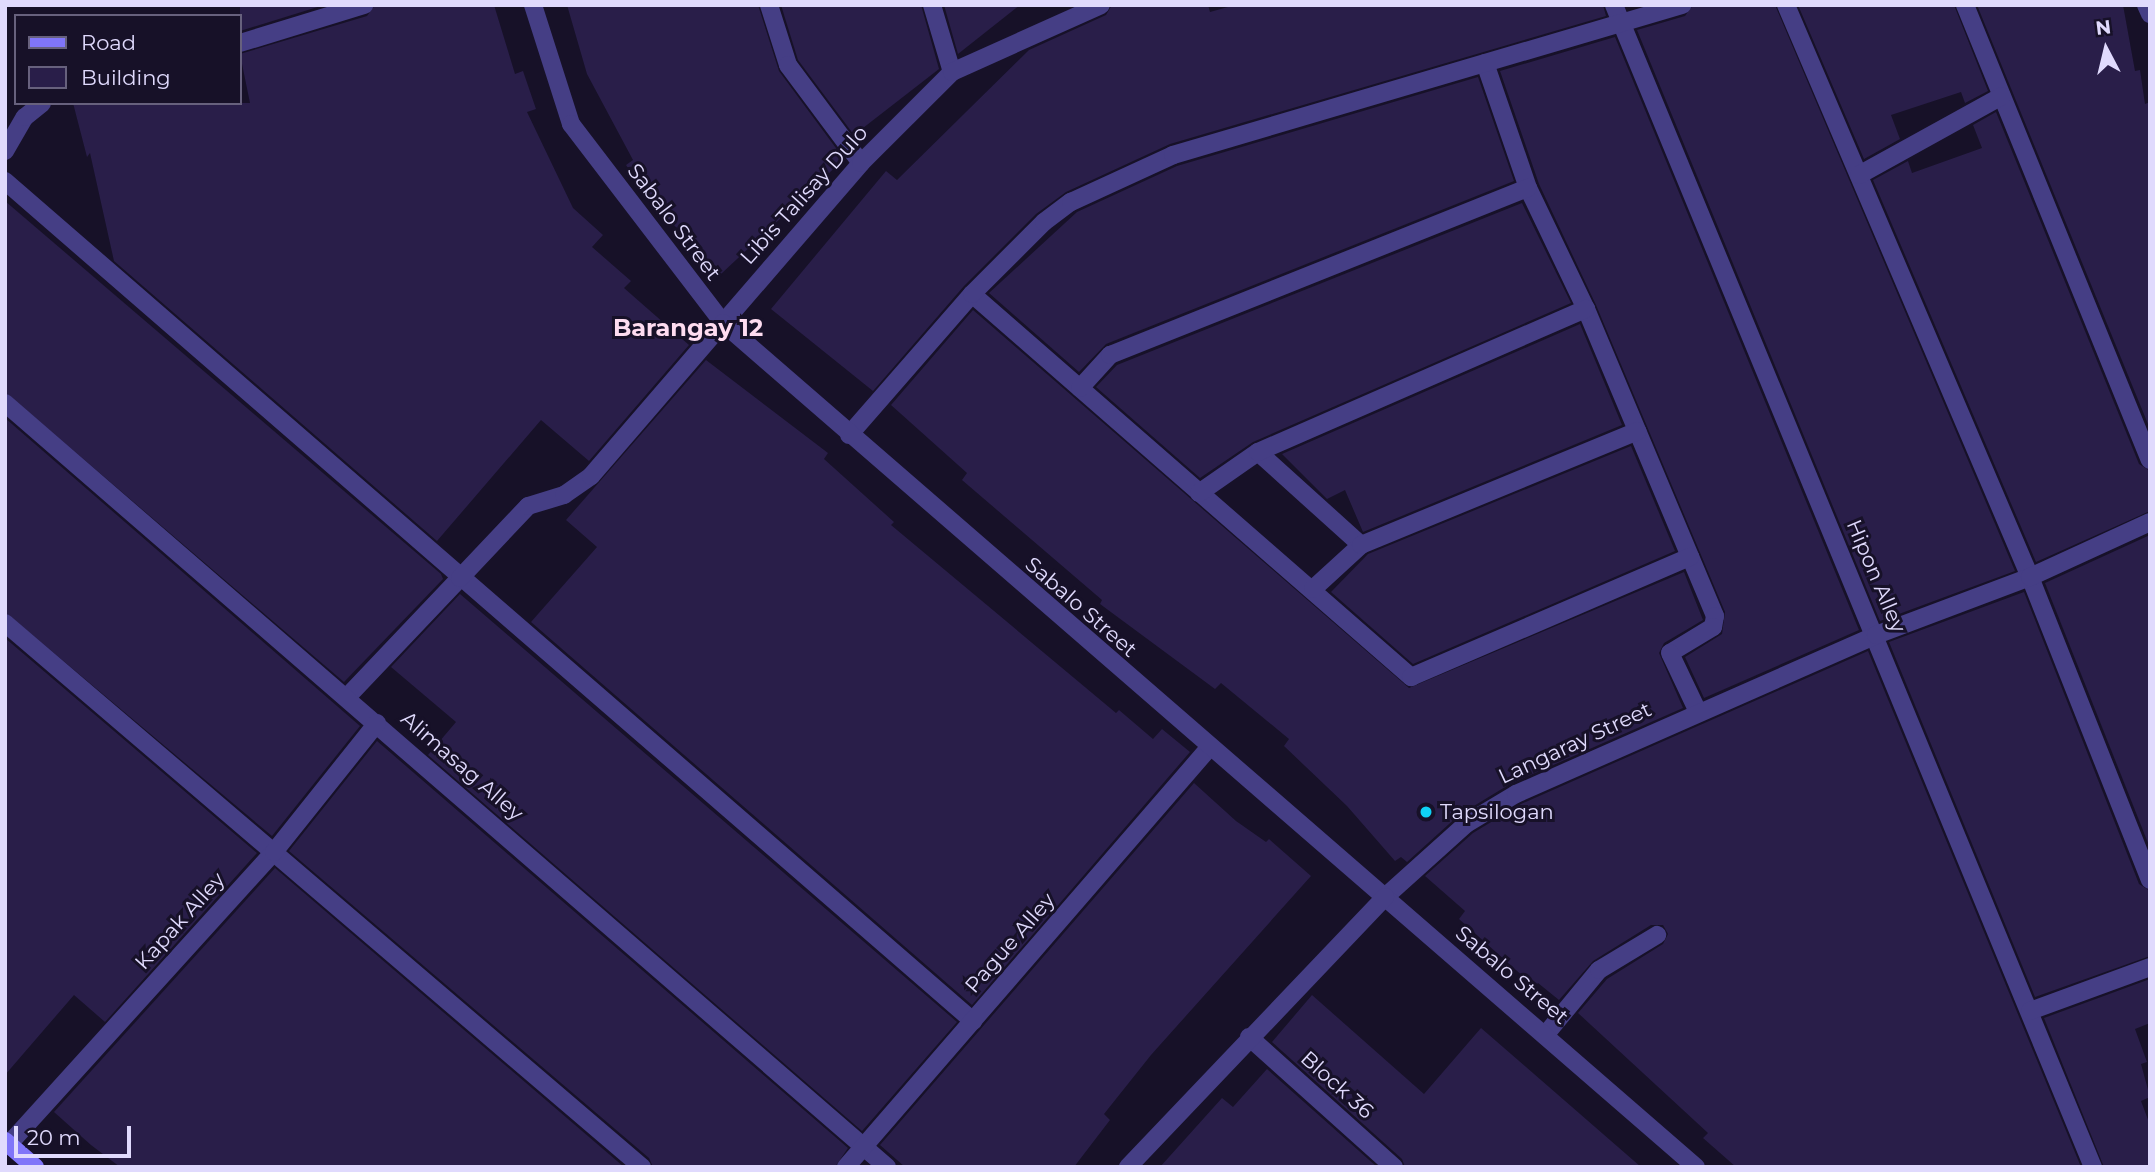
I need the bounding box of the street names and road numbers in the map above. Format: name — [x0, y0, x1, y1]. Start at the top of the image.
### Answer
street label: Libis Talisay Dulo — [735, 120, 873, 270]
street label: Sabalo Street — [622, 159, 726, 285]
street label: Hipon Alley — [1841, 516, 1911, 636]
street label: Sabalo Street — [1020, 552, 1142, 662]
street label: Langaray Street — [1495, 697, 1655, 789]
street label: Alimasag Alley — [396, 706, 528, 826]
street label: Kapak Alley — [130, 867, 230, 975]
street label: Pague Alley — [960, 888, 1060, 998]
street label: Sabalo Street — [1450, 920, 1574, 1030]
street label: Block 36 — [1295, 1046, 1379, 1124]

